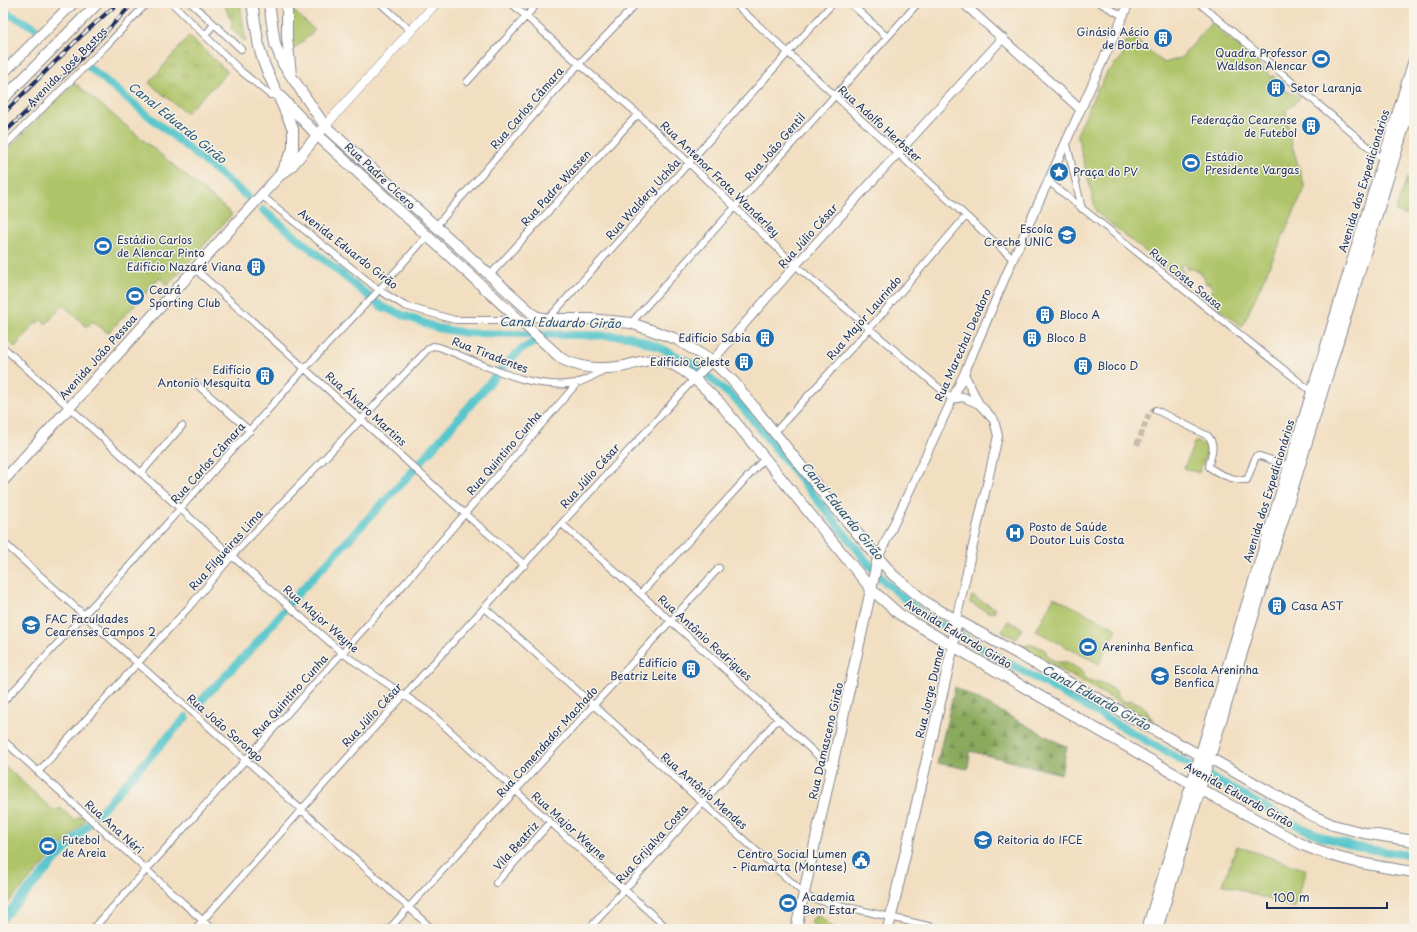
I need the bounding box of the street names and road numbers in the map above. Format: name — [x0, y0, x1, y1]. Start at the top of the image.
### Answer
street label: Avenida José Bastos — [23, 23, 111, 111]
street label: Rua Carlos Câmara — [486, 63, 567, 153]
street label: Rua Adolfo Herbster — [835, 81, 927, 167]
street label: Avenida dos Expedicionários — [1334, 107, 1393, 254]
street label: Rua João Gentil — [740, 109, 809, 185]
street label: Rua Antenor Frota Wanderley — [657, 117, 784, 240]
street label: Rua Padre Cícero — [341, 138, 420, 213]
street label: Rua Padre Wassen — [517, 146, 595, 230]
street label: Rua Waldery Uchôa — [601, 154, 684, 243]
street label: Rua Júlio César — [774, 199, 841, 272]
street label: Avenida Eduardo Girão — [295, 204, 402, 293]
street label: Rua Costa Sousa — [1146, 244, 1227, 314]
street label: Rua Major Laurindo — [822, 272, 905, 363]
street label: Rua Marechal Deodoro — [930, 286, 995, 404]
street label: Avenida João Pessoa — [55, 309, 141, 403]
street label: Rua Tiradentes — [450, 332, 531, 377]
street label: Rua Álvaro Martins — [322, 367, 411, 450]
street label: Rua Quintino Cunha — [462, 407, 545, 499]
street label: Avenida dos Expedicionários — [1239, 417, 1298, 564]
street label: Rua Carlos Câmara — [166, 418, 249, 507]
street label: Rua Júlio César — [556, 439, 623, 512]
street label: Rua Filgueiras Lima — [185, 505, 267, 594]
street label: Rua Major Weyne — [280, 581, 363, 656]
street label: Rua Antônio Rodrigues — [654, 591, 756, 685]
street label: Avenida Eduardo Girão — [901, 595, 1015, 672]
street label: Rua Jorge Dumar — [911, 644, 949, 740]
street label: Rua Quintino Cunha — [248, 650, 332, 741]
street label: Rua Júlio César — [337, 679, 406, 751]
street label: Rua Damasceno Girão — [804, 681, 847, 801]
street label: Rua Comendador Machado — [492, 682, 601, 801]
street label: Rua João Sorongo — [183, 690, 267, 766]
street label: Rua Antônio Mendes — [657, 748, 751, 833]
street label: Avenida Eduardo Girão — [1182, 757, 1297, 832]
street label: Rua Major Weyne — [528, 787, 611, 864]
street label: Rua Ana Néri — [81, 796, 147, 857]
street label: Rua Grijalva Costa — [611, 800, 692, 887]
street label: Vila Beatriz — [489, 818, 542, 874]

